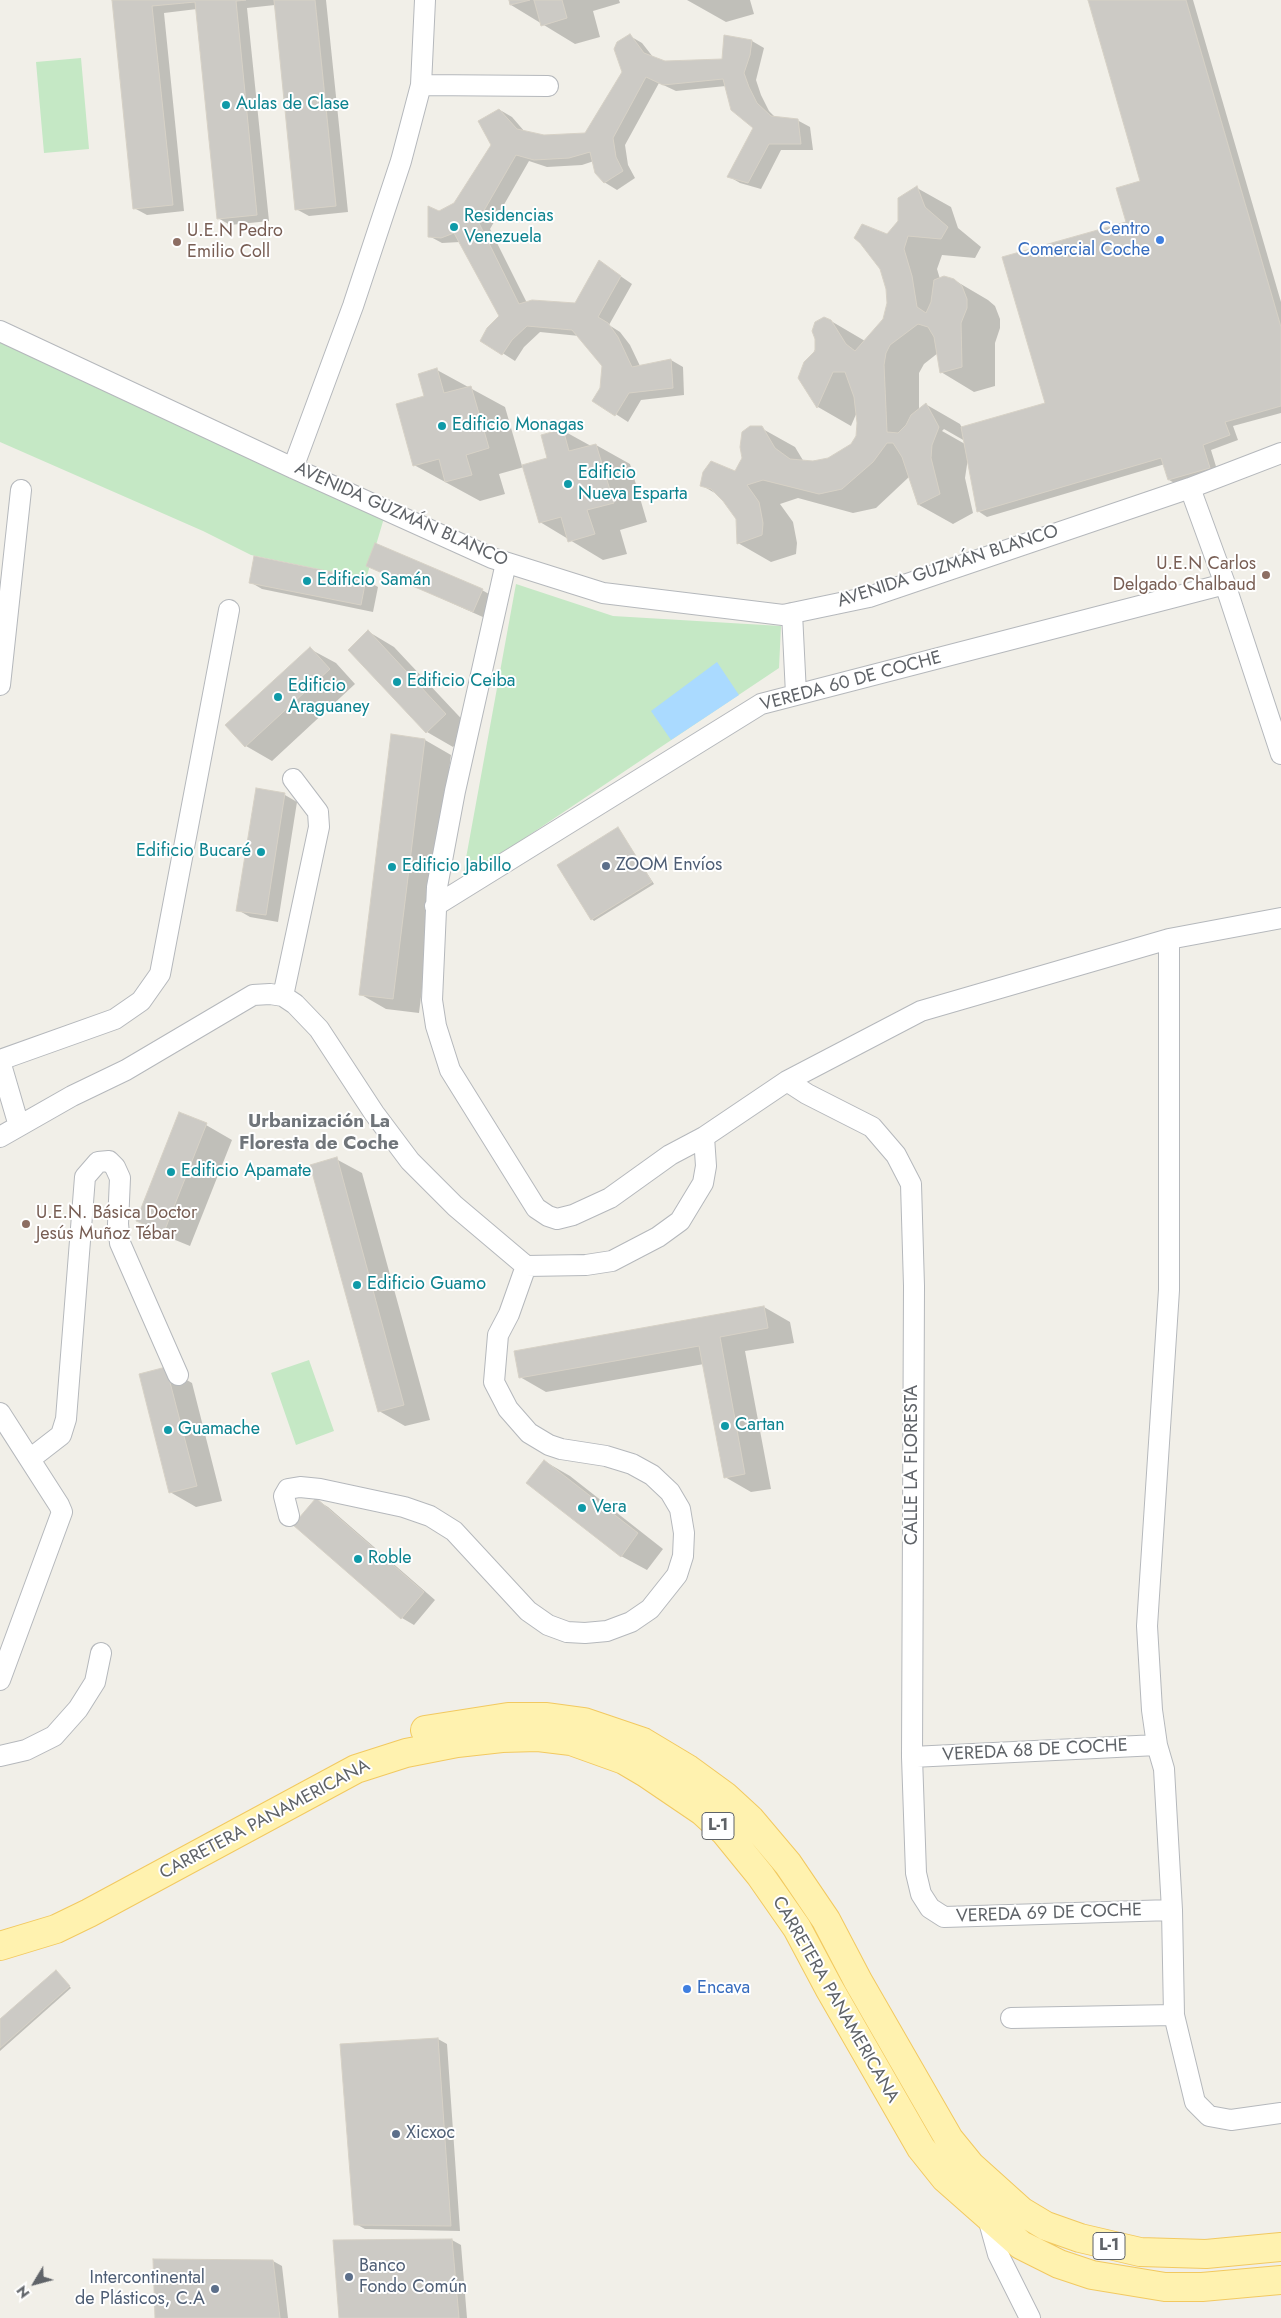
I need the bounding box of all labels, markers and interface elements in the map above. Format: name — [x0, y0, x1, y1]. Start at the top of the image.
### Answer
place label: Aulas de Clase — [236, 94, 349, 116]
marker: Aulas de Clase — [220, 99, 232, 111]
place label: Residencias Venezuela — [464, 206, 553, 248]
place label: Centro Comercial Coche — [1018, 219, 1150, 262]
place label: U.E.N Pedro Emilio Coll — [187, 221, 283, 264]
marker: Residencias Venezuela — [448, 221, 460, 233]
marker: Centro Comercial Coche — [1154, 234, 1166, 246]
marker: U.E.N Pedro Emilio Coll — [171, 236, 183, 248]
place label: Edificio Monagas — [452, 415, 584, 437]
marker: Edificio Monagas — [436, 420, 448, 432]
street label: AVENIDA GUZMÁN BLANCO — [291, 458, 511, 572]
place label: Edificio Nueva Esparta — [578, 463, 688, 506]
marker: Edificio Nueva Esparta — [562, 478, 574, 490]
street label: AVENIDA GUZMÁN BLANCO — [835, 521, 1061, 613]
place label: U.E.N Carlos Delgado Chalbaud — [1113, 554, 1256, 596]
marker: U.E.N Carlos Delgado Chalbaud — [1260, 569, 1272, 581]
place label: Edificio Samán — [317, 570, 431, 592]
marker: Edificio Samán — [301, 575, 313, 587]
street label: VEREDA 60 DE COCHE — [758, 647, 944, 717]
place label: Edificio Ceiba — [407, 671, 515, 693]
place label: Edificio Araguaney — [288, 676, 369, 719]
marker: Edificio Ceiba — [391, 676, 403, 688]
marker: Edificio Araguaney — [272, 691, 284, 703]
place label: Edificio Bucaré — [136, 841, 251, 863]
marker: Edificio Bucaré — [255, 846, 267, 858]
place label: ZOOM Envíos — [616, 855, 722, 877]
place label: Edificio Jabillo — [402, 856, 511, 878]
marker: ZOOM Envíos — [600, 860, 612, 872]
marker: Edificio Jabillo — [386, 861, 398, 873]
district label: Urbanización La Floresta de Coche — [239, 1111, 399, 1155]
place label: Edificio Apamate — [181, 1161, 311, 1183]
marker: Edificio Apamate — [165, 1166, 177, 1178]
place label: U.E.N. Básica Doctor Jesús Muñoz Tébar — [36, 1203, 197, 1246]
marker: U.E.N. Básica Doctor Jesús Muñoz Tébar — [20, 1218, 32, 1230]
place label: Edificio Guamo — [367, 1274, 486, 1296]
marker: Edificio Guamo — [351, 1279, 363, 1291]
street label: CALLE LA FLORESTA — [902, 1385, 924, 1545]
place label: Cartan — [735, 1415, 785, 1437]
place label: Guamache — [178, 1419, 260, 1441]
marker: Cartan — [719, 1420, 731, 1432]
marker: Guamache — [162, 1424, 174, 1436]
place label: Vera — [592, 1497, 627, 1519]
marker: Vera — [576, 1502, 588, 1514]
place label: Roble — [368, 1548, 412, 1570]
marker: Roble — [352, 1553, 364, 1565]
street label: VEREDA 68 DE COCHE — [942, 1735, 1128, 1767]
street label: CARRETERA PANAMERICANA — [156, 1755, 374, 1885]
road number: L-1 — [702, 1812, 734, 1840]
street label: CARRETERA PANAMERICANA — [767, 1893, 903, 2107]
street label: VEREDA 69 DE COCHE — [956, 1900, 1142, 1928]
place label: Encava — [697, 1978, 750, 2000]
marker: Encava — [681, 1983, 693, 1995]
place label: Xicxoc — [406, 2123, 455, 2145]
marker: Xicxoc — [390, 2128, 402, 2140]
road number: L-1 — [1093, 2232, 1125, 2260]
place label: Banco Fondo Común — [359, 2256, 467, 2298]
north arrow — [10, 2258, 60, 2308]
place label: Intercontinental de Plásticos, C.A — [75, 2268, 205, 2310]
marker: Banco Fondo Común — [343, 2271, 355, 2283]
text: N — [12, 2282, 34, 2302]
marker: Intercontinental de Plásticos, C.A — [209, 2283, 221, 2295]

